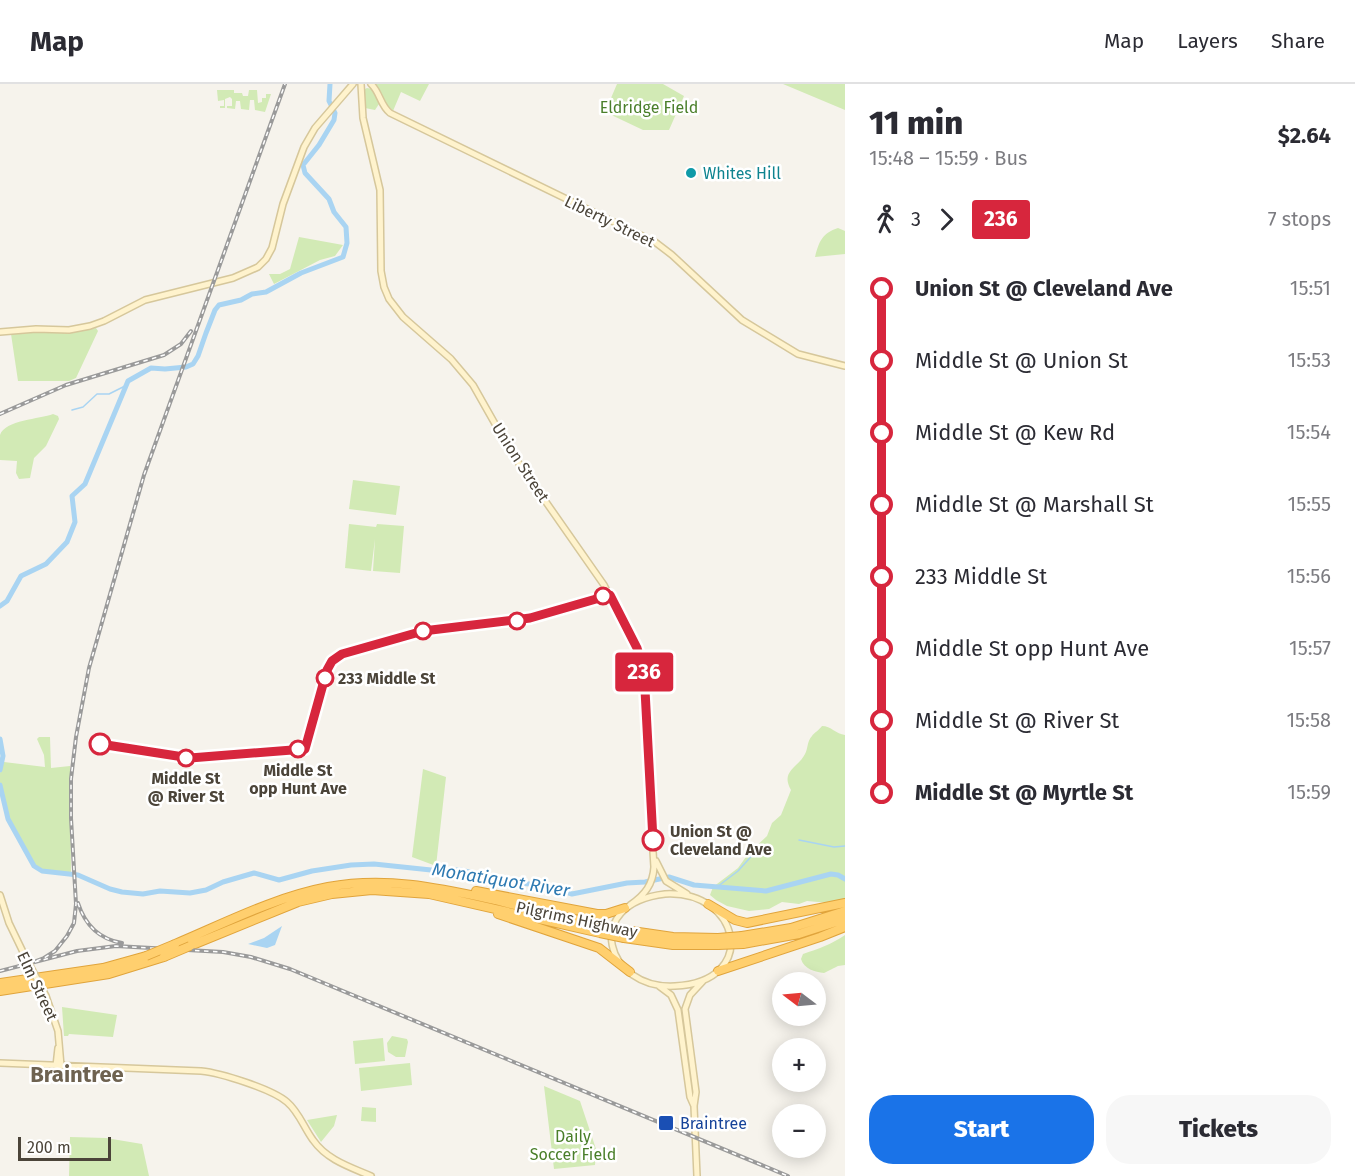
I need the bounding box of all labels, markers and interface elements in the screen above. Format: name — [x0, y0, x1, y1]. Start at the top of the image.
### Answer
text: Map — [30, 25, 84, 58]
text: Map — [1104, 28, 1144, 54]
text: Layers — [1177, 28, 1238, 54]
text: Share — [1271, 28, 1325, 54]
park label: Eldridge Field — [600, 98, 698, 117]
text: 11 min — [869, 103, 963, 143]
text: $2.64 — [1278, 122, 1331, 149]
text: 15:48 – 15:59 · Bus — [869, 146, 1027, 170]
place label: Whites Hill — [703, 164, 781, 183]
marker: Whites Hill — [684, 166, 698, 180]
street label: Liberty Street — [562, 191, 658, 252]
icon: walk — [869, 203, 902, 236]
icon: forward — [930, 203, 963, 236]
text: 236 — [984, 206, 1018, 232]
text: 3 — [911, 207, 921, 231]
text: 7 stops — [1268, 207, 1331, 231]
text: Union St @ Cleveland Ave — [915, 275, 1173, 302]
text: 15:51 — [1290, 276, 1331, 300]
text: Middle St @ Union St — [915, 347, 1128, 374]
text: 15:53 — [1288, 348, 1331, 372]
street label: Union Street — [488, 419, 553, 506]
text: Middle St @ Kew Rd — [915, 419, 1115, 446]
text: 15:54 — [1287, 420, 1331, 444]
text: Middle St @ Marshall St — [915, 491, 1154, 518]
text: 15:55 — [1288, 492, 1331, 516]
text: 233 Middle St — [915, 563, 1047, 590]
text: 15:56 — [1287, 564, 1331, 588]
unlabelled marker — [594, 587, 612, 605]
unlabelled marker — [508, 612, 526, 630]
unlabelled marker — [414, 622, 432, 640]
text: Middle St opp Hunt Ave — [915, 635, 1149, 662]
text: 15:57 — [1289, 636, 1331, 660]
line badge: 236 — [610, 652, 678, 692]
text: 236 — [627, 659, 661, 685]
marker: 233 Middle St — [316, 669, 334, 687]
place label: 233 Middle St — [338, 669, 436, 688]
text: Middle St @ River St — [915, 707, 1119, 734]
text: 15:58 — [1286, 708, 1331, 732]
unlabelled marker — [89, 733, 111, 755]
marker: Middle St opp Hunt Ave — [289, 740, 307, 758]
marker: Middle St @ River St — [177, 749, 195, 767]
place label: Middle St opp Hunt Ave — [249, 761, 347, 798]
place label: Middle St @ River St — [148, 769, 225, 806]
text: Middle St @ Myrtle St — [915, 779, 1133, 806]
text: 15:59 — [1287, 780, 1331, 804]
place label: Union St @ Cleveland Ave — [670, 822, 772, 859]
marker: Union St @ Cleveland Ave — [642, 829, 664, 851]
water label: Monatiquot River — [431, 858, 573, 902]
street label: Pilgrims Highway — [514, 897, 639, 942]
street label: Elm Street — [13, 948, 62, 1024]
north arrow — [772, 972, 826, 1026]
map controls — [772, 972, 826, 1158]
button: + — [772, 1038, 826, 1092]
district label: Braintree — [30, 1061, 124, 1088]
button: Start — [869, 1095, 1094, 1164]
button: Tickets — [1106, 1095, 1331, 1164]
button: − — [772, 1104, 826, 1158]
marker: Braintree — [657, 1114, 675, 1132]
place label: Braintree — [680, 1114, 747, 1133]
park label: Daily Soccer Field — [530, 1127, 616, 1164]
scale bar — [18, 1134, 111, 1162]
text: 200 m — [27, 1138, 71, 1157]

